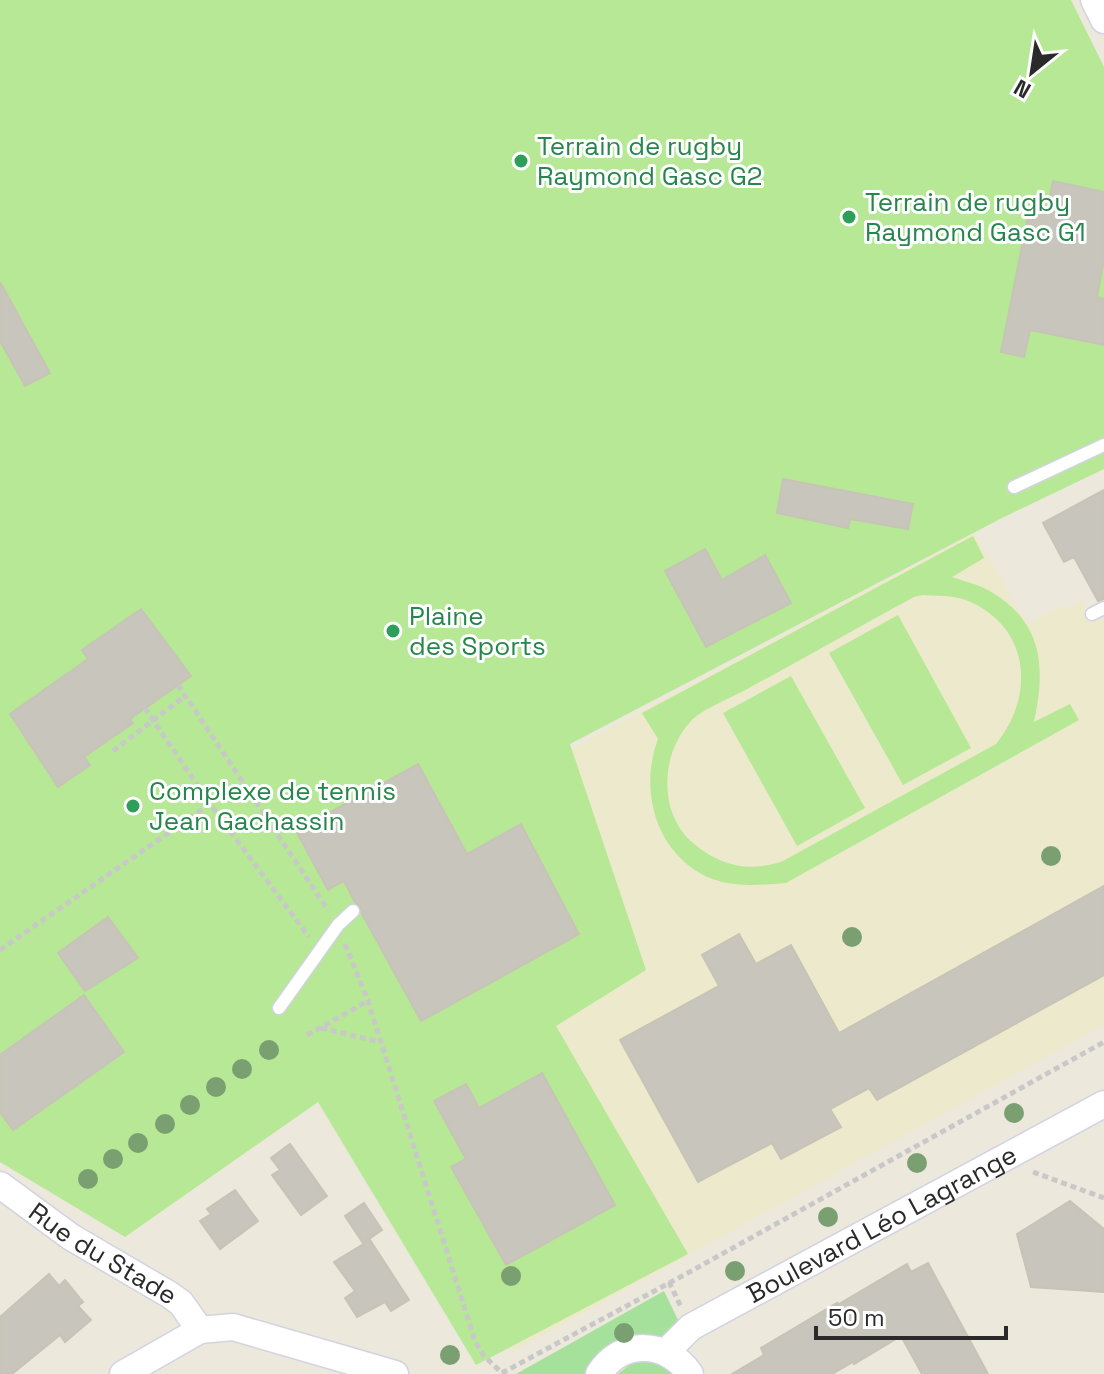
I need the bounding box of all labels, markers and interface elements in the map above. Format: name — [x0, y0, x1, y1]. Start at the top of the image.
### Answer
north arrow — [992, 32, 1072, 112]
text: N — [1009, 74, 1035, 105]
place label: Terrain de rugby Raymond Gasc G2 — [537, 129, 763, 193]
marker: Terrain de rugby Raymond Gasc G2 — [512, 152, 530, 170]
place label: Terrain de rugby Raymond Gasc G1 — [865, 185, 1086, 249]
marker: Terrain de rugby Raymond Gasc G1 — [840, 208, 858, 226]
place label: Plaine des Sports — [409, 599, 546, 663]
marker: Plaine des Sports — [384, 622, 402, 640]
place label: Complexe de tennis Jean Gachassin — [149, 774, 396, 838]
marker: Complexe de tennis Jean Gachassin — [124, 797, 142, 815]
street label: Boulevard Léo Lagrange — [741, 1137, 1023, 1311]
street label: Rue du Stade — [22, 1195, 183, 1312]
scale bar — [816, 1290, 1006, 1340]
text: 50 m — [828, 1302, 885, 1333]

